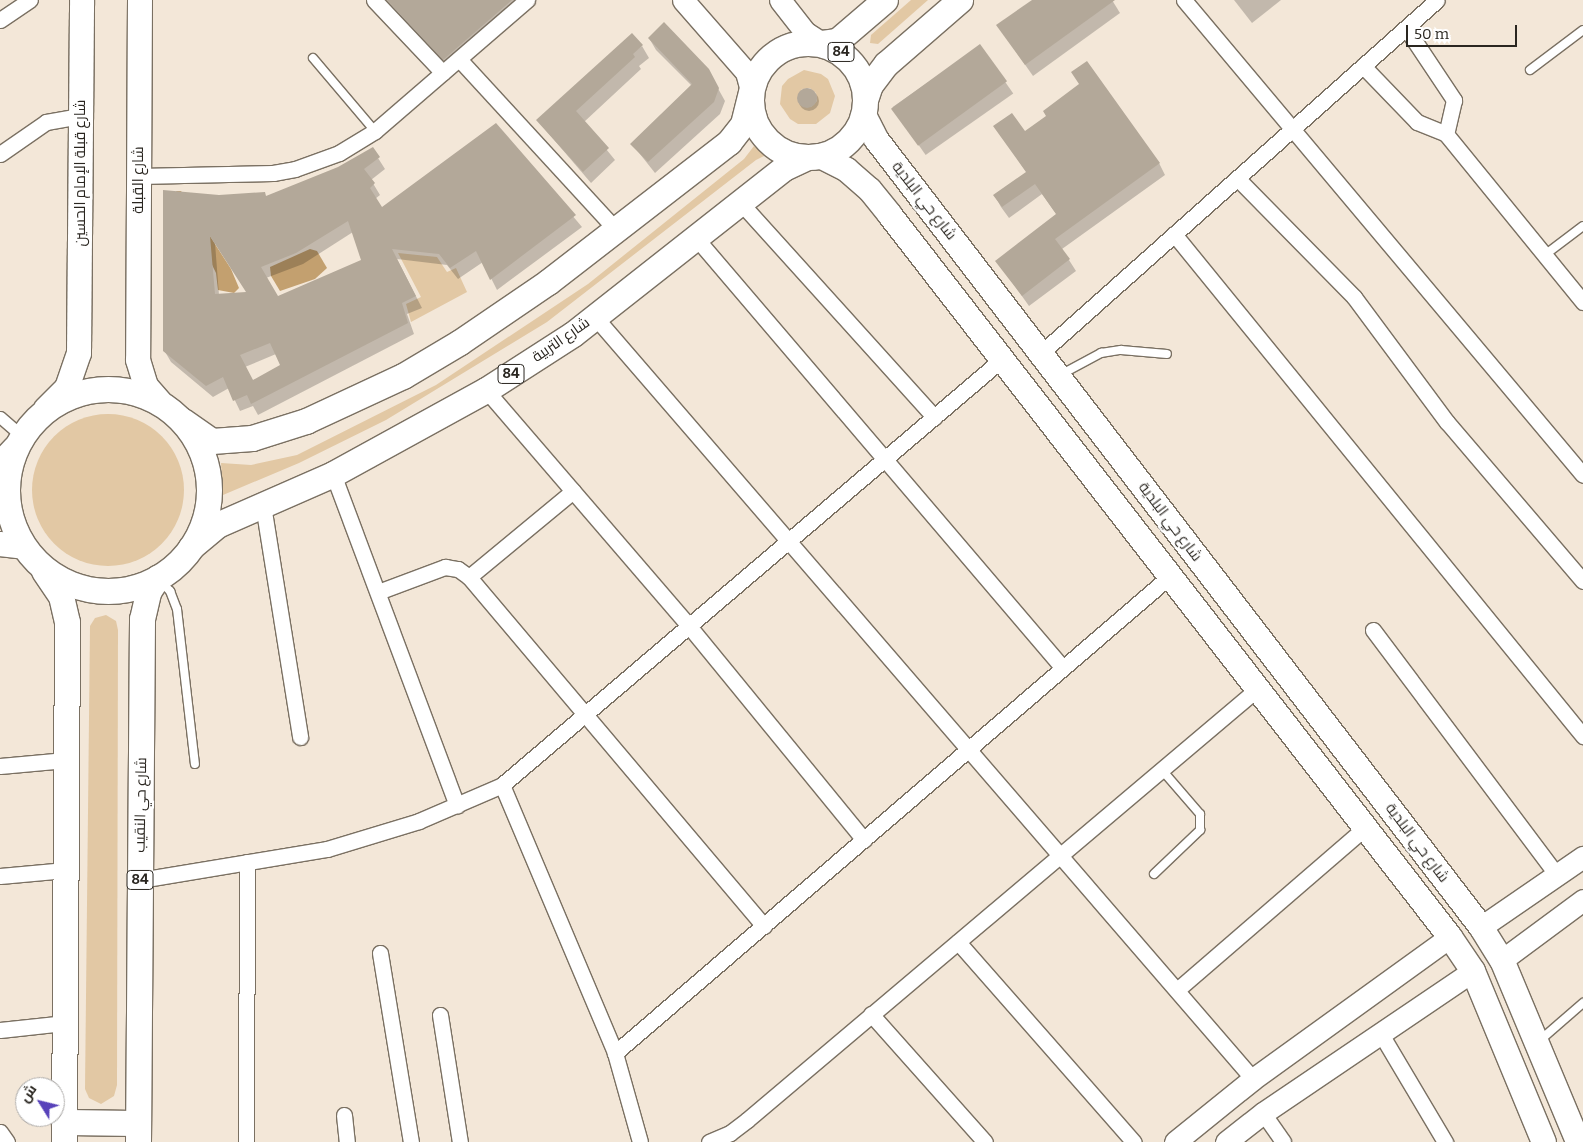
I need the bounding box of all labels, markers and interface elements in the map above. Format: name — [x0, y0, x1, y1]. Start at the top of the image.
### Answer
scale bar — [1408, 15, 1519, 47]
text: 50 m — [1414, 25, 1449, 43]
road number: 84 — [827, 41, 855, 64]
street label: شارع قبلة الإمام الحسين — [72, 100, 90, 246]
street label: شارع القبلة — [130, 146, 148, 214]
street label: شارع حي البلدية — [888, 158, 960, 244]
street label: شارع التربية — [529, 314, 593, 366]
road number: 84 — [497, 362, 525, 386]
street label: شارع حي البلدية — [1134, 479, 1206, 565]
street label: شارع حي النقيب — [131, 757, 151, 853]
street label: شارع حي البلدية — [1381, 800, 1453, 886]
road number: 84 — [126, 868, 154, 892]
north arrow — [15, 1077, 65, 1127]
text: ش — [16, 1081, 40, 1106]

